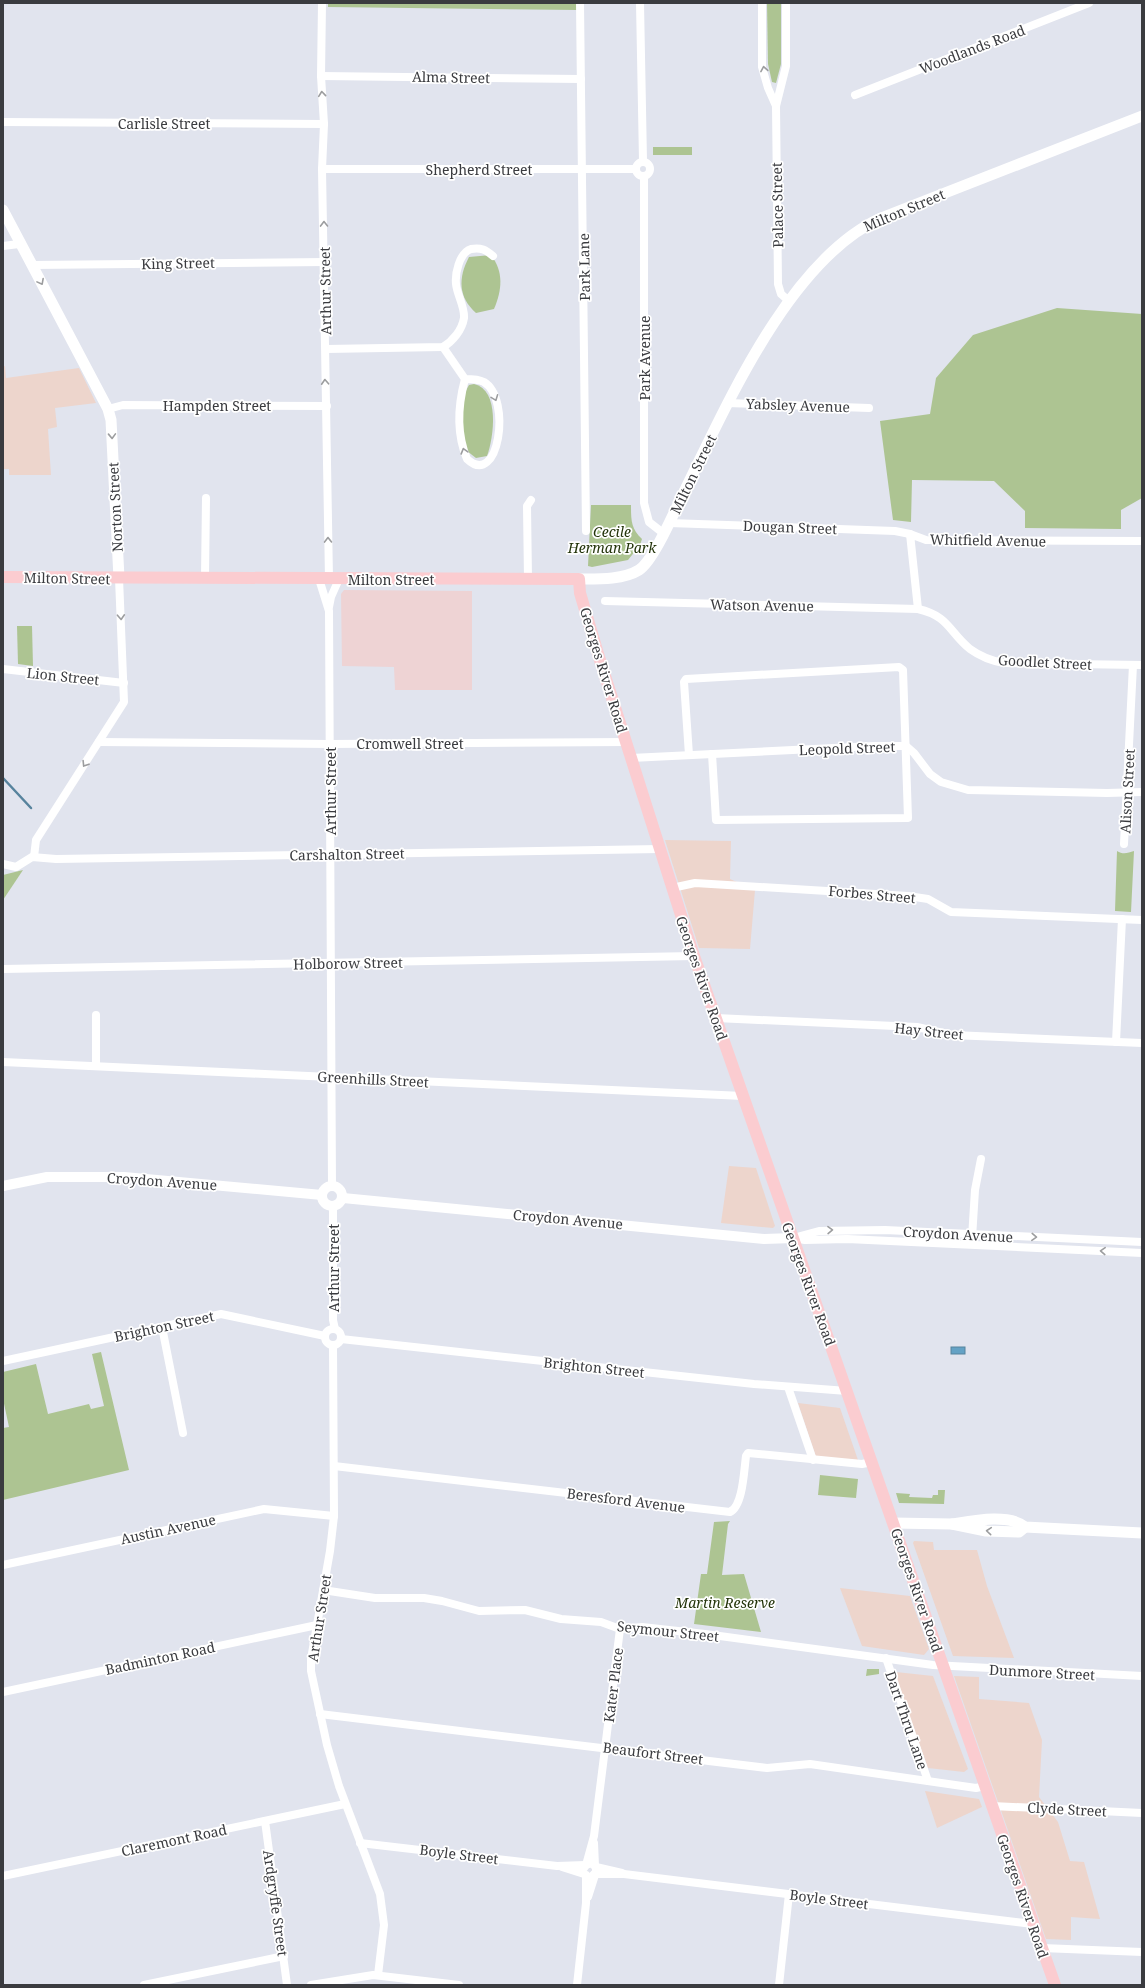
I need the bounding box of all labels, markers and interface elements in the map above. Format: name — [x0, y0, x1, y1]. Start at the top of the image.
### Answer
street label: Woodlands Road — [916, 20, 1028, 78]
one-way arrow — [760, 66, 768, 72]
street label: Alma Street — [412, 67, 490, 87]
one-way arrow — [318, 91, 327, 97]
street label: Carlisle Street — [118, 114, 210, 133]
street label: Shepherd Street — [426, 160, 532, 179]
street label: Palace Street — [767, 162, 787, 248]
street label: Milton Street — [860, 184, 948, 236]
one-way arrow — [320, 221, 328, 227]
street label: Park Lane — [574, 233, 594, 301]
street label: Arthur Street — [315, 247, 335, 335]
street label: King Street — [141, 253, 215, 273]
one-way arrow — [36, 278, 43, 285]
street label: Park Avenue — [635, 316, 654, 400]
one-way arrow — [321, 379, 330, 385]
street label: Yabsley Avenue — [745, 394, 850, 416]
one-way arrow — [491, 395, 499, 402]
street label: Hampden Street — [163, 396, 271, 415]
street label: Milton Street — [665, 431, 721, 517]
one-way arrow — [108, 433, 116, 439]
one-way arrow — [460, 448, 469, 455]
street label: Norton Street — [103, 461, 127, 552]
street label: Dougan Street — [743, 516, 838, 538]
park label: Cecile Herman Park — [567, 522, 657, 557]
street label: Whitfield Avenue — [930, 529, 1046, 551]
one-way arrow — [324, 537, 332, 543]
street label: Milton Street — [23, 568, 111, 588]
street label: Milton Street — [348, 570, 434, 589]
street label: Watson Avenue — [710, 595, 814, 615]
street label: Georges River Road — [576, 605, 632, 735]
one-way arrow — [116, 614, 125, 620]
street label: Goodlet Street — [997, 650, 1093, 674]
street label: Lion Street — [26, 663, 100, 689]
street label: Cromwell Street — [356, 734, 464, 753]
street label: Leopold Street — [798, 737, 896, 759]
street label: Arthur Street — [321, 747, 340, 835]
street label: Alison Street — [1115, 748, 1139, 834]
one-way arrow — [83, 759, 90, 766]
street label: Carshalton Street — [289, 843, 405, 865]
street label: Forbes Street — [828, 881, 916, 907]
street label: Georges River Road — [672, 913, 732, 1043]
street label: Holborow Street — [293, 953, 403, 973]
street label: Hay Street — [894, 1018, 965, 1044]
street label: Greenhills Street — [317, 1067, 429, 1091]
street label: Croydon Avenue — [106, 1168, 218, 1194]
street label: Croydon Avenue — [512, 1205, 624, 1233]
street label: Georges River Road — [778, 1219, 840, 1349]
street label: Croydon Avenue — [902, 1222, 1014, 1246]
street label: Arthur Street — [324, 1224, 343, 1312]
one-way arrow — [827, 1226, 833, 1234]
one-way arrow — [1031, 1233, 1037, 1242]
one-way arrow — [1100, 1247, 1106, 1256]
street label: Brighton Street — [112, 1306, 216, 1346]
street label: Brighton Street — [543, 1352, 645, 1382]
street label: Beresford Avenue — [566, 1483, 686, 1517]
street label: Austin Avenue — [119, 1510, 217, 1548]
street label: Georges River Road — [887, 1525, 947, 1655]
one-way arrow — [986, 1526, 992, 1535]
street label: Arthur Street — [303, 1573, 335, 1663]
park label: Martin Reserve — [674, 1593, 775, 1612]
street label: Seymour Street — [616, 1616, 720, 1646]
street label: Badminton Road — [103, 1637, 217, 1679]
street label: Kater Place — [599, 1646, 627, 1724]
street label: Dunmore Street — [988, 1660, 1096, 1684]
street label: Dart Thru Lane — [881, 1668, 933, 1772]
street label: Beaufort Street — [602, 1737, 704, 1769]
street label: Clyde Street — [1027, 1797, 1107, 1821]
street label: Claremont Road — [119, 1819, 229, 1860]
street label: Georges River Road — [993, 1831, 1053, 1961]
street label: Boyle Street — [418, 1840, 500, 1868]
street label: Ardgryffe Street — [259, 1849, 293, 1957]
street label: Boyle Street — [788, 1885, 870, 1913]

